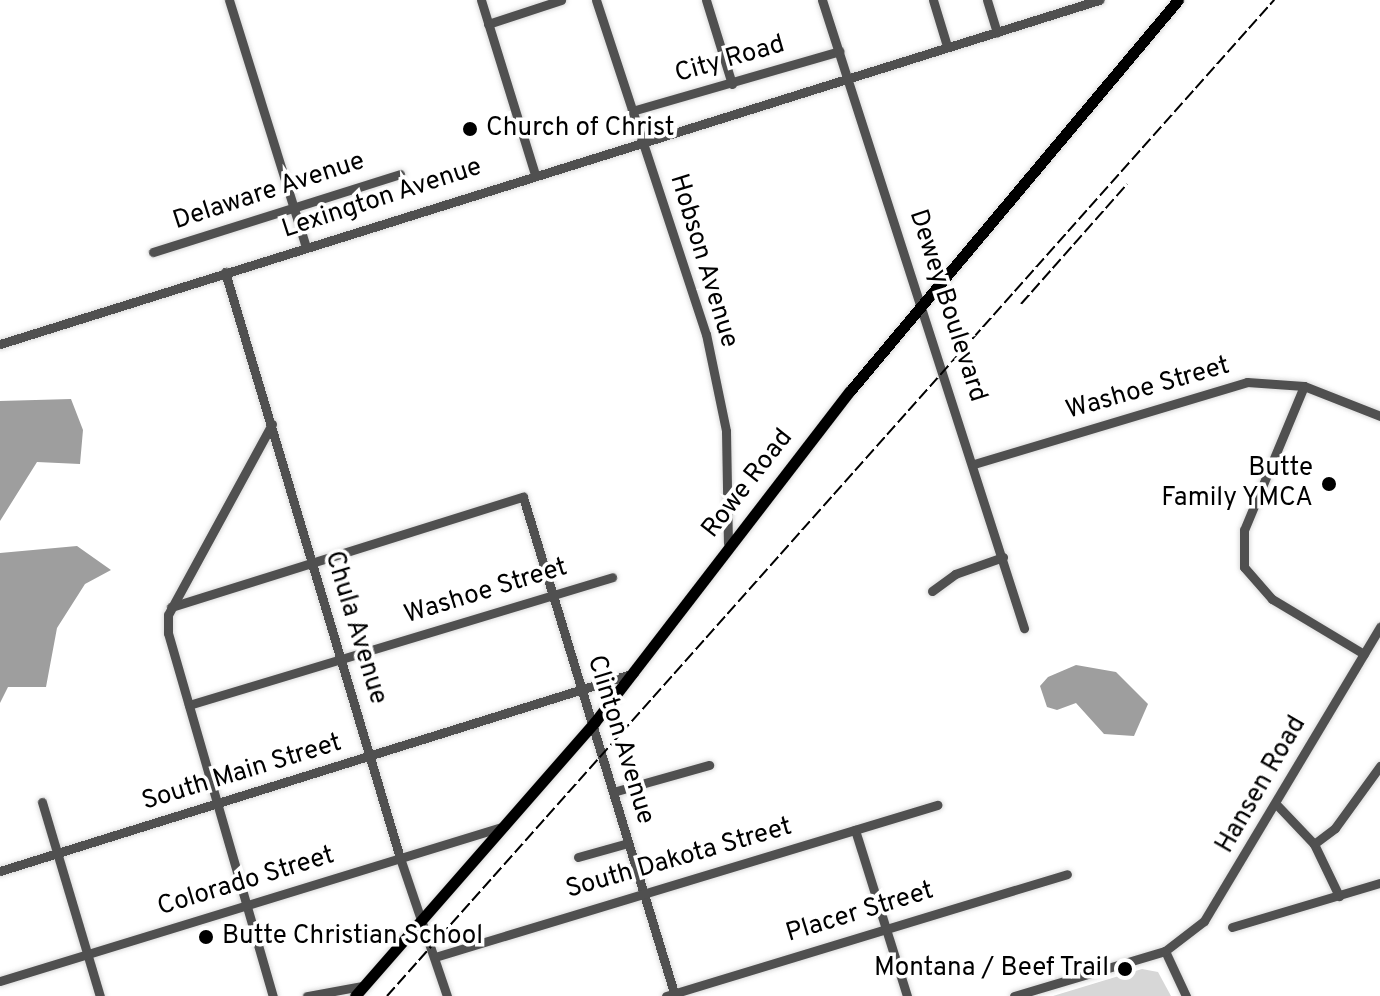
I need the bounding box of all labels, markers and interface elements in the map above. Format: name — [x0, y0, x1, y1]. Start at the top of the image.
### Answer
street label: City Road — [671, 29, 789, 91]
place label: Church of Christ — [486, 113, 675, 145]
marker: Church of Christ — [461, 120, 479, 138]
street label: Delaware Avenue — [169, 146, 369, 238]
street label: Lexington Avenue — [278, 152, 486, 246]
street label: Hobson Avenue — [662, 170, 744, 352]
street label: Dewey Boulevard — [901, 206, 993, 406]
street label: Washoe Street — [1063, 351, 1233, 427]
street label: Rowe Road — [696, 423, 800, 545]
place label: Butte Family YMCA — [1160, 453, 1313, 514]
marker: Butte Family YMCA — [1320, 475, 1338, 493]
street label: Chula Avenue — [317, 547, 393, 709]
street label: Washoe Street — [401, 552, 571, 632]
street label: Clinton Avenue — [579, 651, 661, 829]
street label: Hansen Road — [1210, 711, 1314, 859]
street label: South Main Street — [138, 728, 346, 818]
street label: South Dakota Street — [562, 812, 796, 906]
street label: Colorado Street — [154, 840, 338, 924]
street label: Placer Street — [783, 876, 937, 950]
place label: Butte Christian School — [222, 921, 483, 953]
marker: Butte Christian School — [197, 928, 215, 946]
place label: Montana / Beef Trail — [873, 953, 1109, 985]
marker: Montana / Beef Trail — [1116, 960, 1134, 978]

